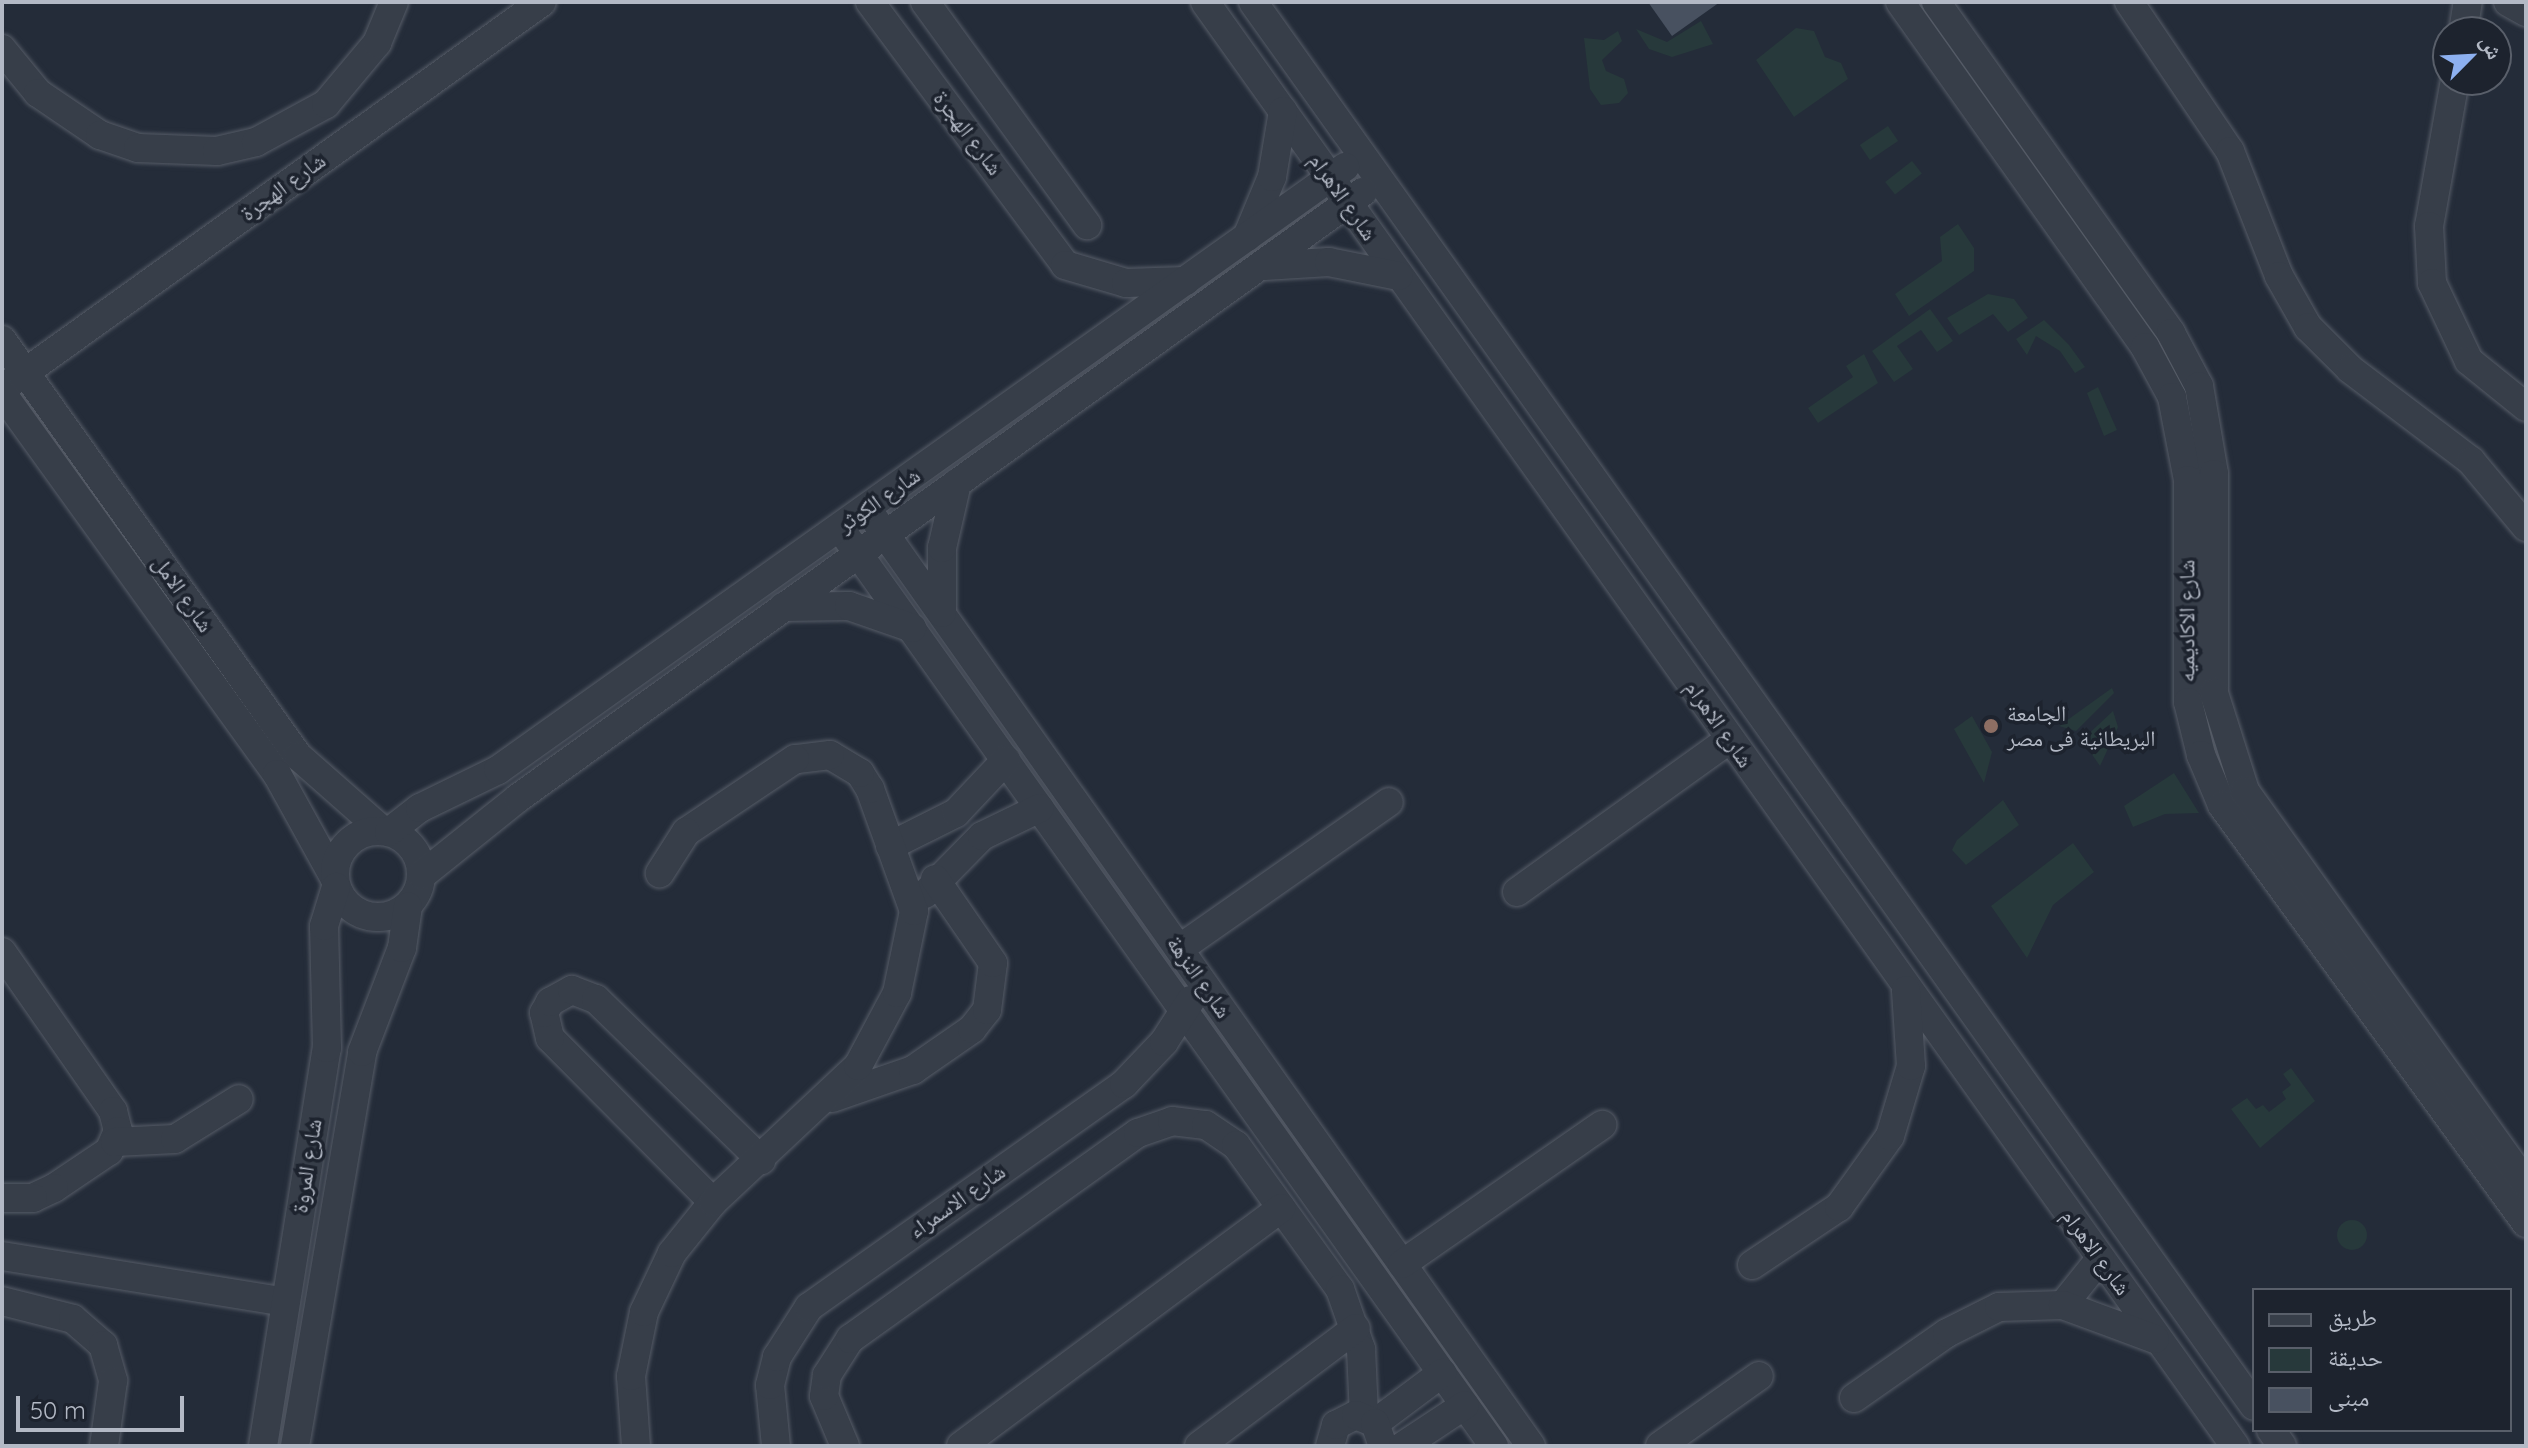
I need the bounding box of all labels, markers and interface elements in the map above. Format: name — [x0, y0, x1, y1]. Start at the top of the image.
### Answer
north arrow — [2432, 16, 2512, 96]
text: ش — [2475, 31, 2510, 63]
street label: شارع الهجرة — [928, 86, 1008, 180]
street label: شارع الهجرة — [235, 147, 331, 227]
street label: شارع الاهرام — [1303, 148, 1383, 246]
street label: شارع الكوثر — [833, 462, 925, 538]
street label: شارع الامل — [147, 551, 219, 637]
street label: شارع الاكاديميه — [2174, 560, 2200, 682]
street label: شارع الاهرام — [1679, 675, 1759, 773]
place label: الجامعة البريطانية فى مصر — [2007, 700, 2155, 752]
marker: الجامعة البريطانية فى مصر — [1982, 717, 2000, 735]
street label: شارع النزهة — [1161, 931, 1237, 1023]
street label: شارع المروة — [287, 1117, 327, 1215]
street label: شارع الاسمراء — [904, 1158, 1010, 1244]
street label: شارع الاهرام — [2056, 1204, 2136, 1300]
legend — [2252, 1288, 2512, 1432]
text: طريق — [2328, 1302, 2377, 1332]
text: حديقة — [2328, 1342, 2383, 1372]
scale bar — [20, 1380, 188, 1430]
text: مبنى — [2328, 1382, 2369, 1412]
text: 50 m — [30, 1395, 86, 1425]

